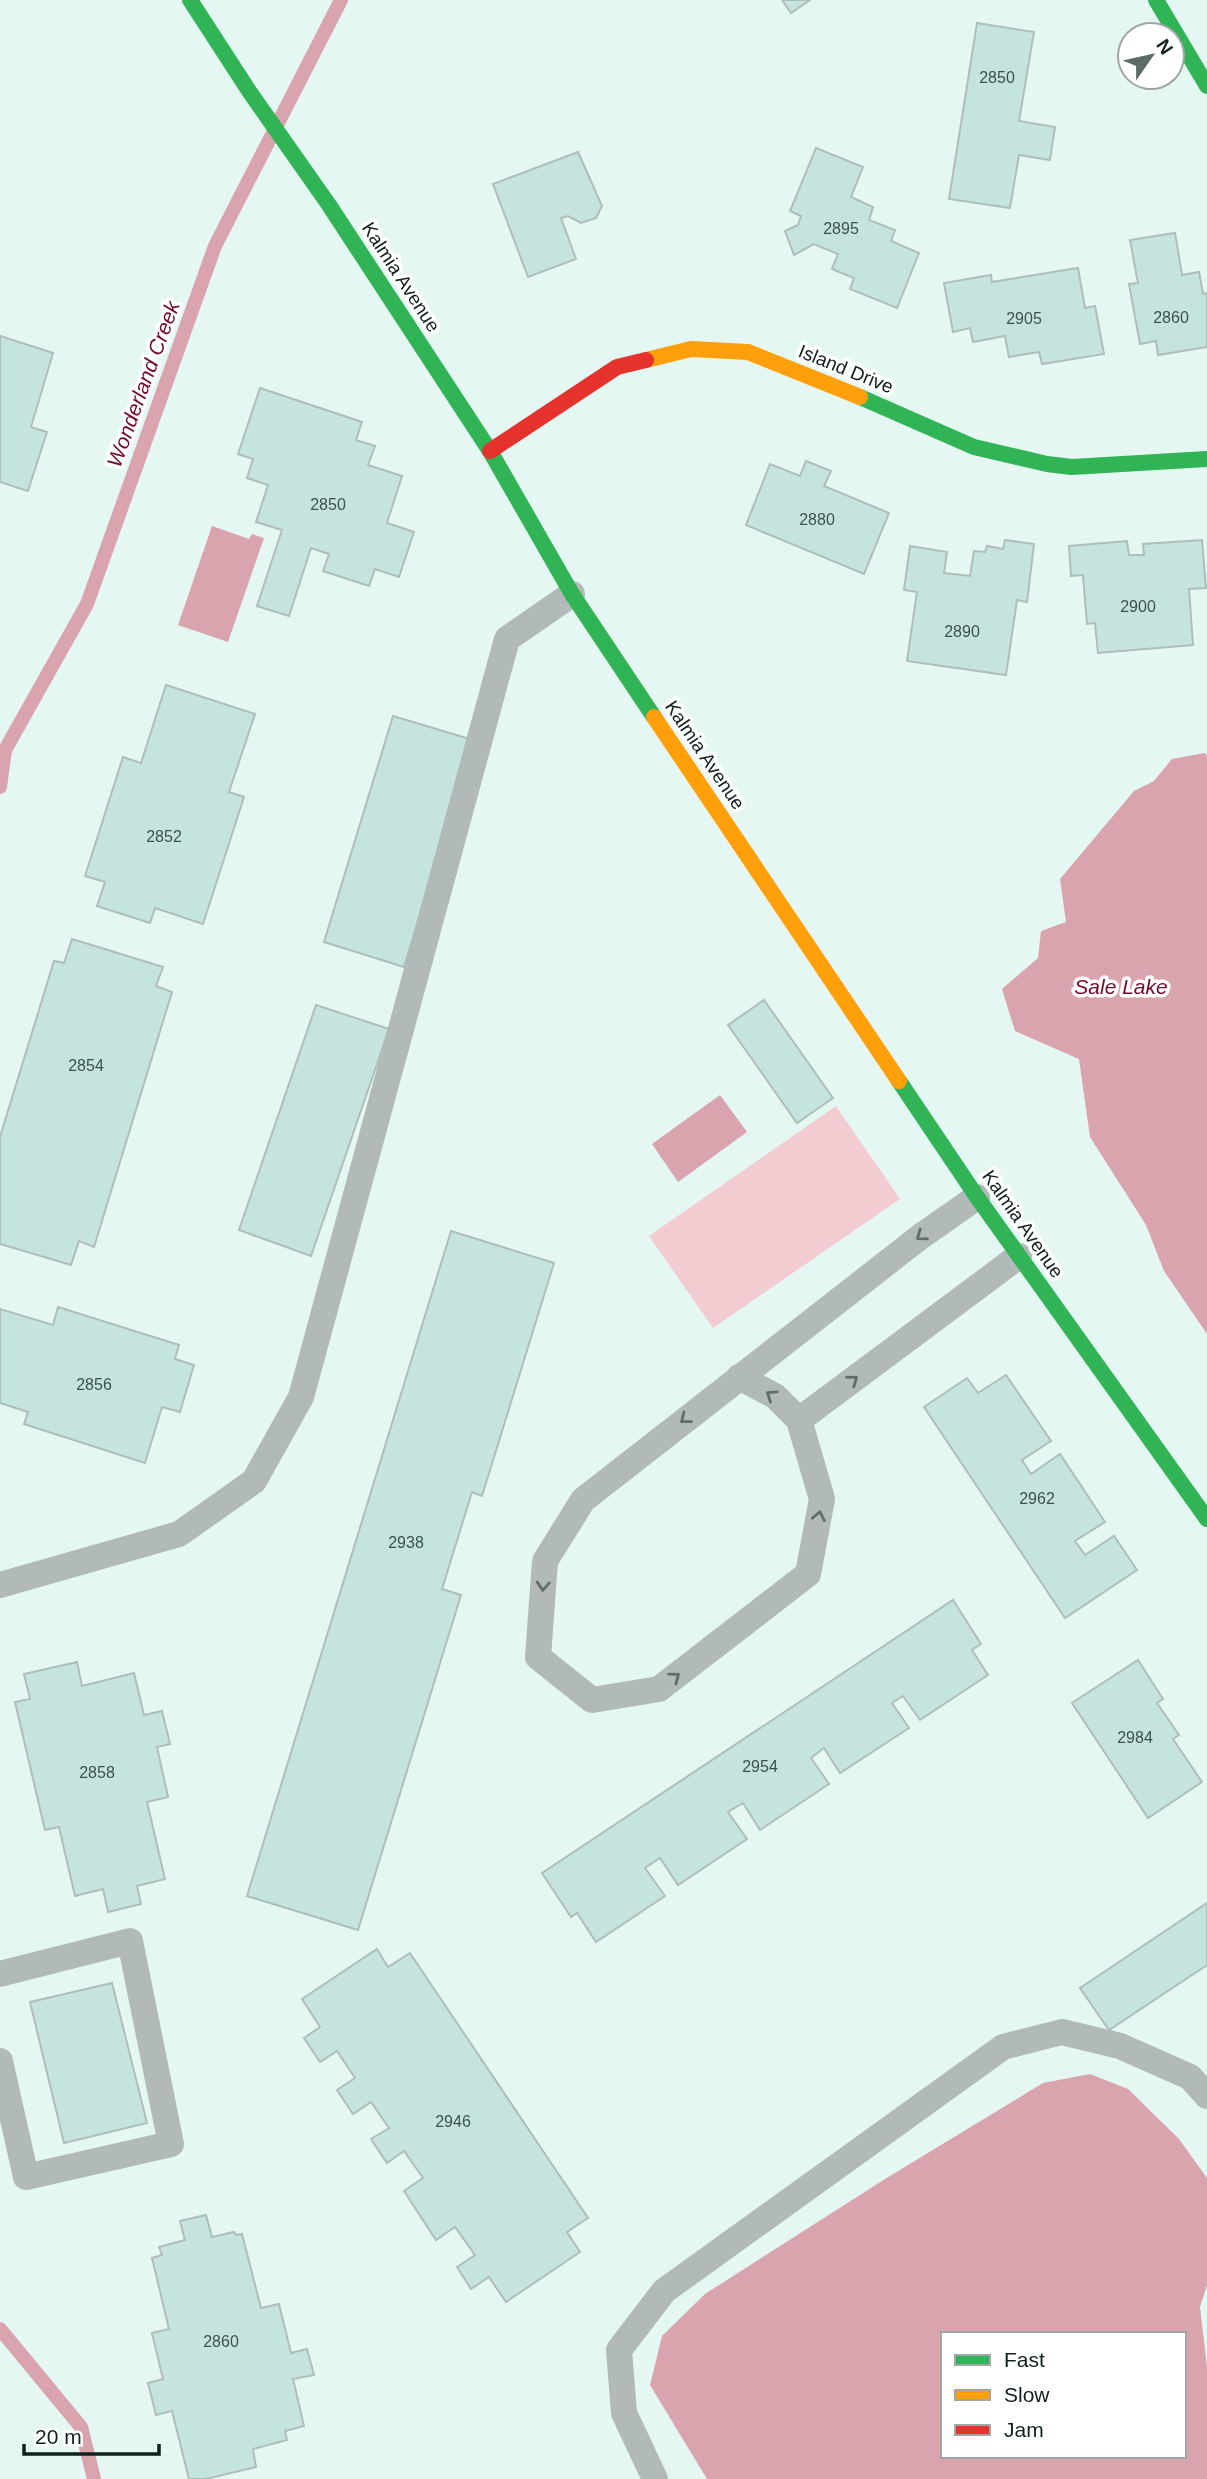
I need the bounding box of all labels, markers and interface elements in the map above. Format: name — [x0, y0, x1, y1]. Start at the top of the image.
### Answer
north arrow — [1116, 21, 1186, 91]
text: N — [1152, 35, 1177, 58]
house number: 2850 — [979, 69, 1015, 86]
street label: Kalmia Avenue — [358, 218, 444, 336]
house number: 2895 — [823, 220, 859, 237]
water label: Wonderland Creek — [102, 296, 184, 470]
house number: 2860 — [1153, 309, 1189, 326]
house number: 2905 — [1006, 310, 1042, 327]
street label: Island Drive — [796, 340, 896, 398]
house number: 2850 — [310, 496, 346, 513]
house number: 2880 — [799, 511, 835, 528]
house number: 2900 — [1120, 598, 1156, 615]
house number: 2890 — [944, 623, 980, 640]
street label: Kalmia Avenue — [661, 697, 749, 813]
house number: 2852 — [146, 828, 182, 845]
water label: Sale Lake — [1074, 975, 1168, 998]
house number: 2854 — [68, 1057, 104, 1074]
street label: Kalmia Avenue — [978, 1166, 1068, 1282]
one-way arrow — [916, 1228, 929, 1241]
one-way arrow — [845, 1375, 858, 1388]
house number: 2856 — [76, 1376, 112, 1393]
one-way arrow — [766, 1391, 779, 1403]
one-way arrow — [680, 1411, 693, 1423]
house number: 2962 — [1019, 1490, 1055, 1507]
one-way arrow — [811, 1510, 826, 1522]
house number: 2938 — [388, 1534, 424, 1551]
one-way arrow — [536, 1581, 551, 1592]
one-way arrow — [667, 1672, 679, 1685]
house number: 2984 — [1117, 1729, 1153, 1746]
house number: 2954 — [742, 1758, 778, 1775]
house number: 2858 — [79, 1764, 115, 1781]
house number: 2946 — [435, 2113, 471, 2130]
legend — [941, 2332, 1186, 2458]
house number: 2860 — [203, 2333, 239, 2350]
text: Fast — [1004, 2348, 1045, 2371]
text: Slow — [1004, 2383, 1050, 2406]
scale bar — [24, 2412, 159, 2456]
text: Jam — [1004, 2418, 1044, 2441]
text: 20 m — [35, 2425, 82, 2448]

